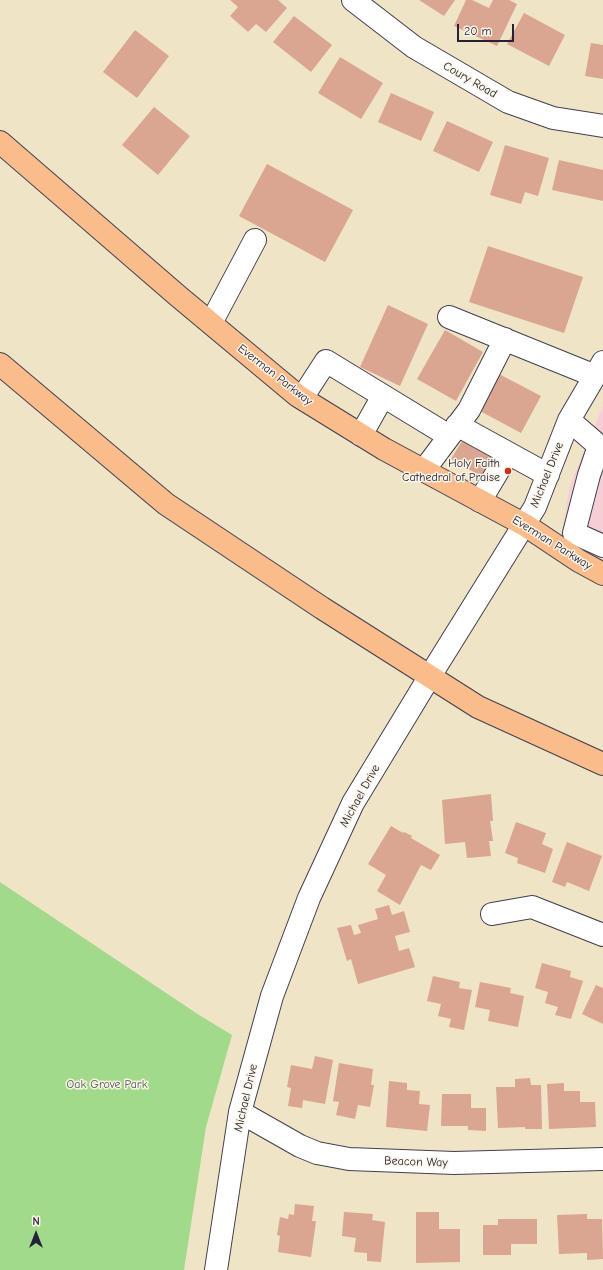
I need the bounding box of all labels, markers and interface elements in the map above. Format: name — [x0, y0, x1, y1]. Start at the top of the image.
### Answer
scale bar — [459, 16, 516, 42]
text: 20 m — [464, 24, 492, 38]
street label: Coury Road — [440, 59, 500, 101]
street label: Everman Parkway — [235, 341, 315, 409]
street label: Michael Drive — [527, 440, 567, 510]
place label: Holy Faith Cathedral of Praise — [402, 457, 500, 485]
marker: Holy Faith Cathedral of Praise — [503, 466, 513, 476]
street label: Everman Parkway — [510, 513, 594, 573]
street label: Michael Drive — [337, 762, 383, 830]
street label: Michael Drive — [231, 1062, 261, 1134]
park label: Oak Grove Park — [67, 1078, 147, 1092]
street label: Beacon Way — [384, 1154, 448, 1170]
north arrow — [16, 1214, 56, 1254]
text: N — [32, 1215, 40, 1228]

